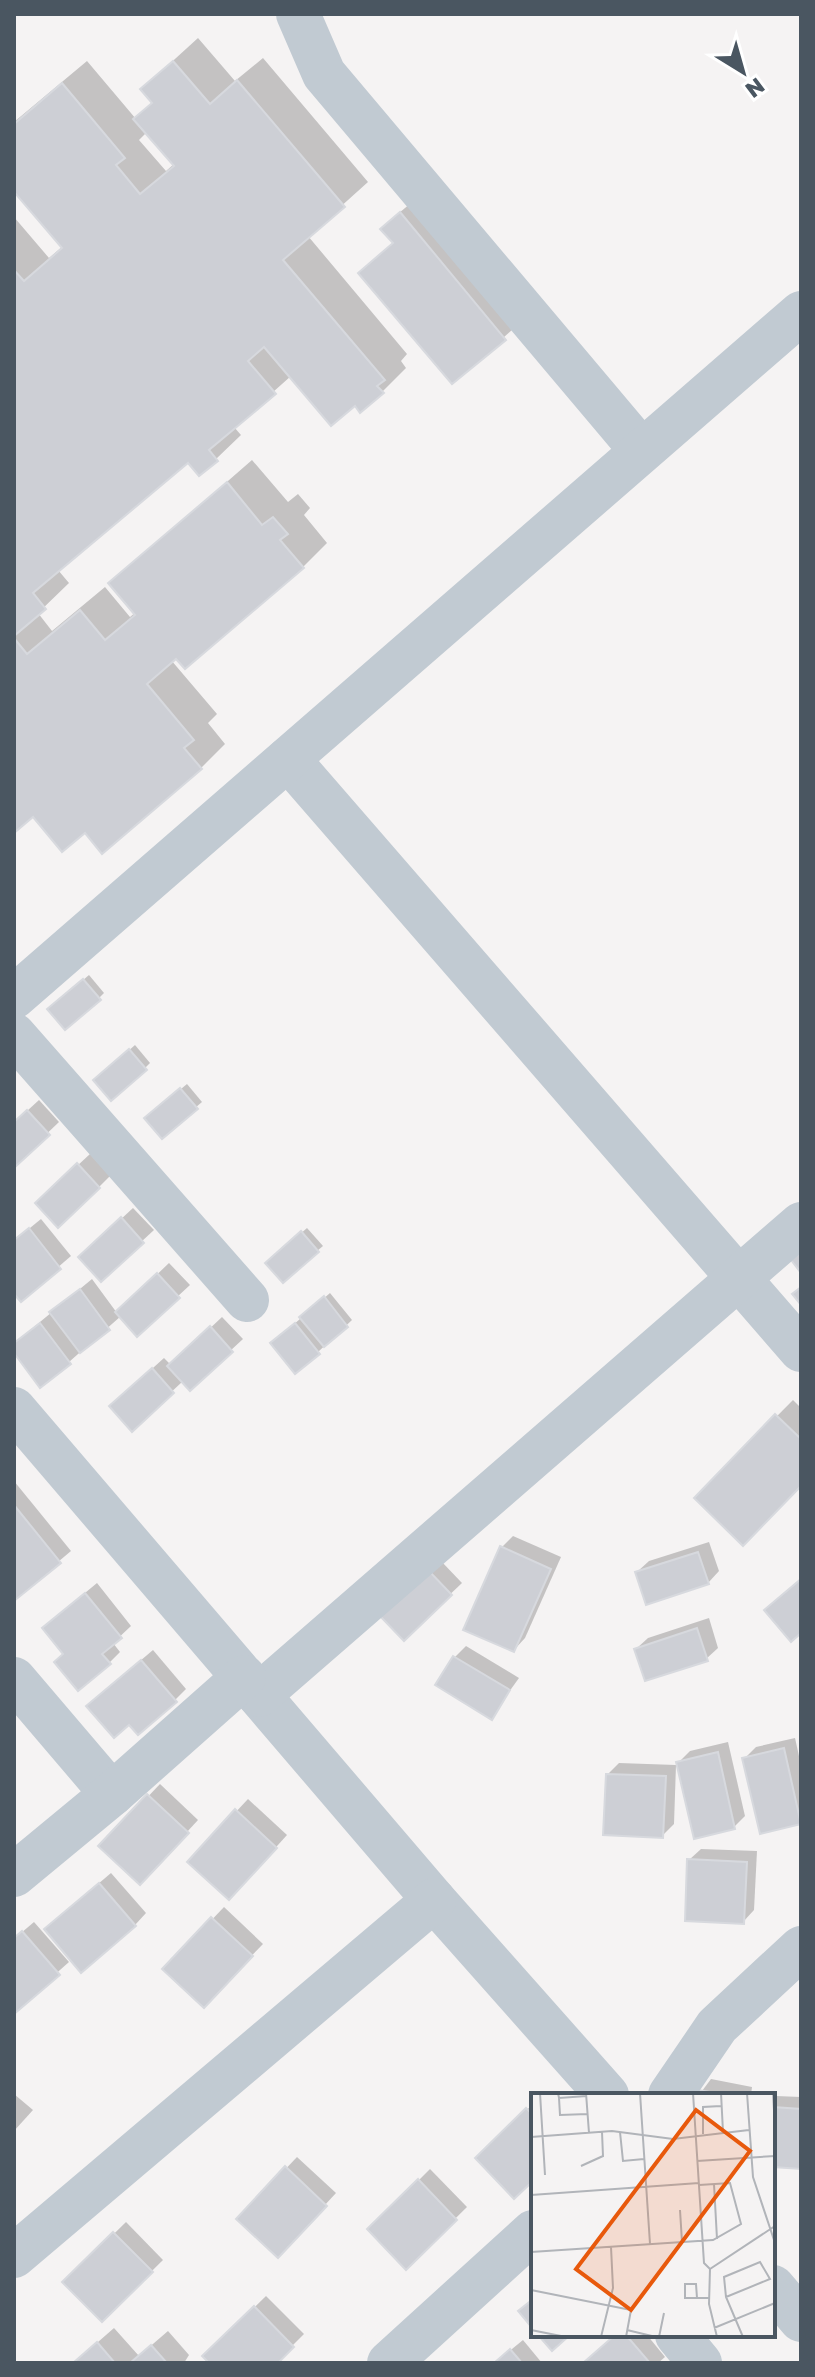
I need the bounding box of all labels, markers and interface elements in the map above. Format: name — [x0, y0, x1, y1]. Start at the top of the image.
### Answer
north arrow — [703, 32, 783, 112]
text: N — [741, 73, 770, 104]
inset map — [531, 2093, 775, 2337]

